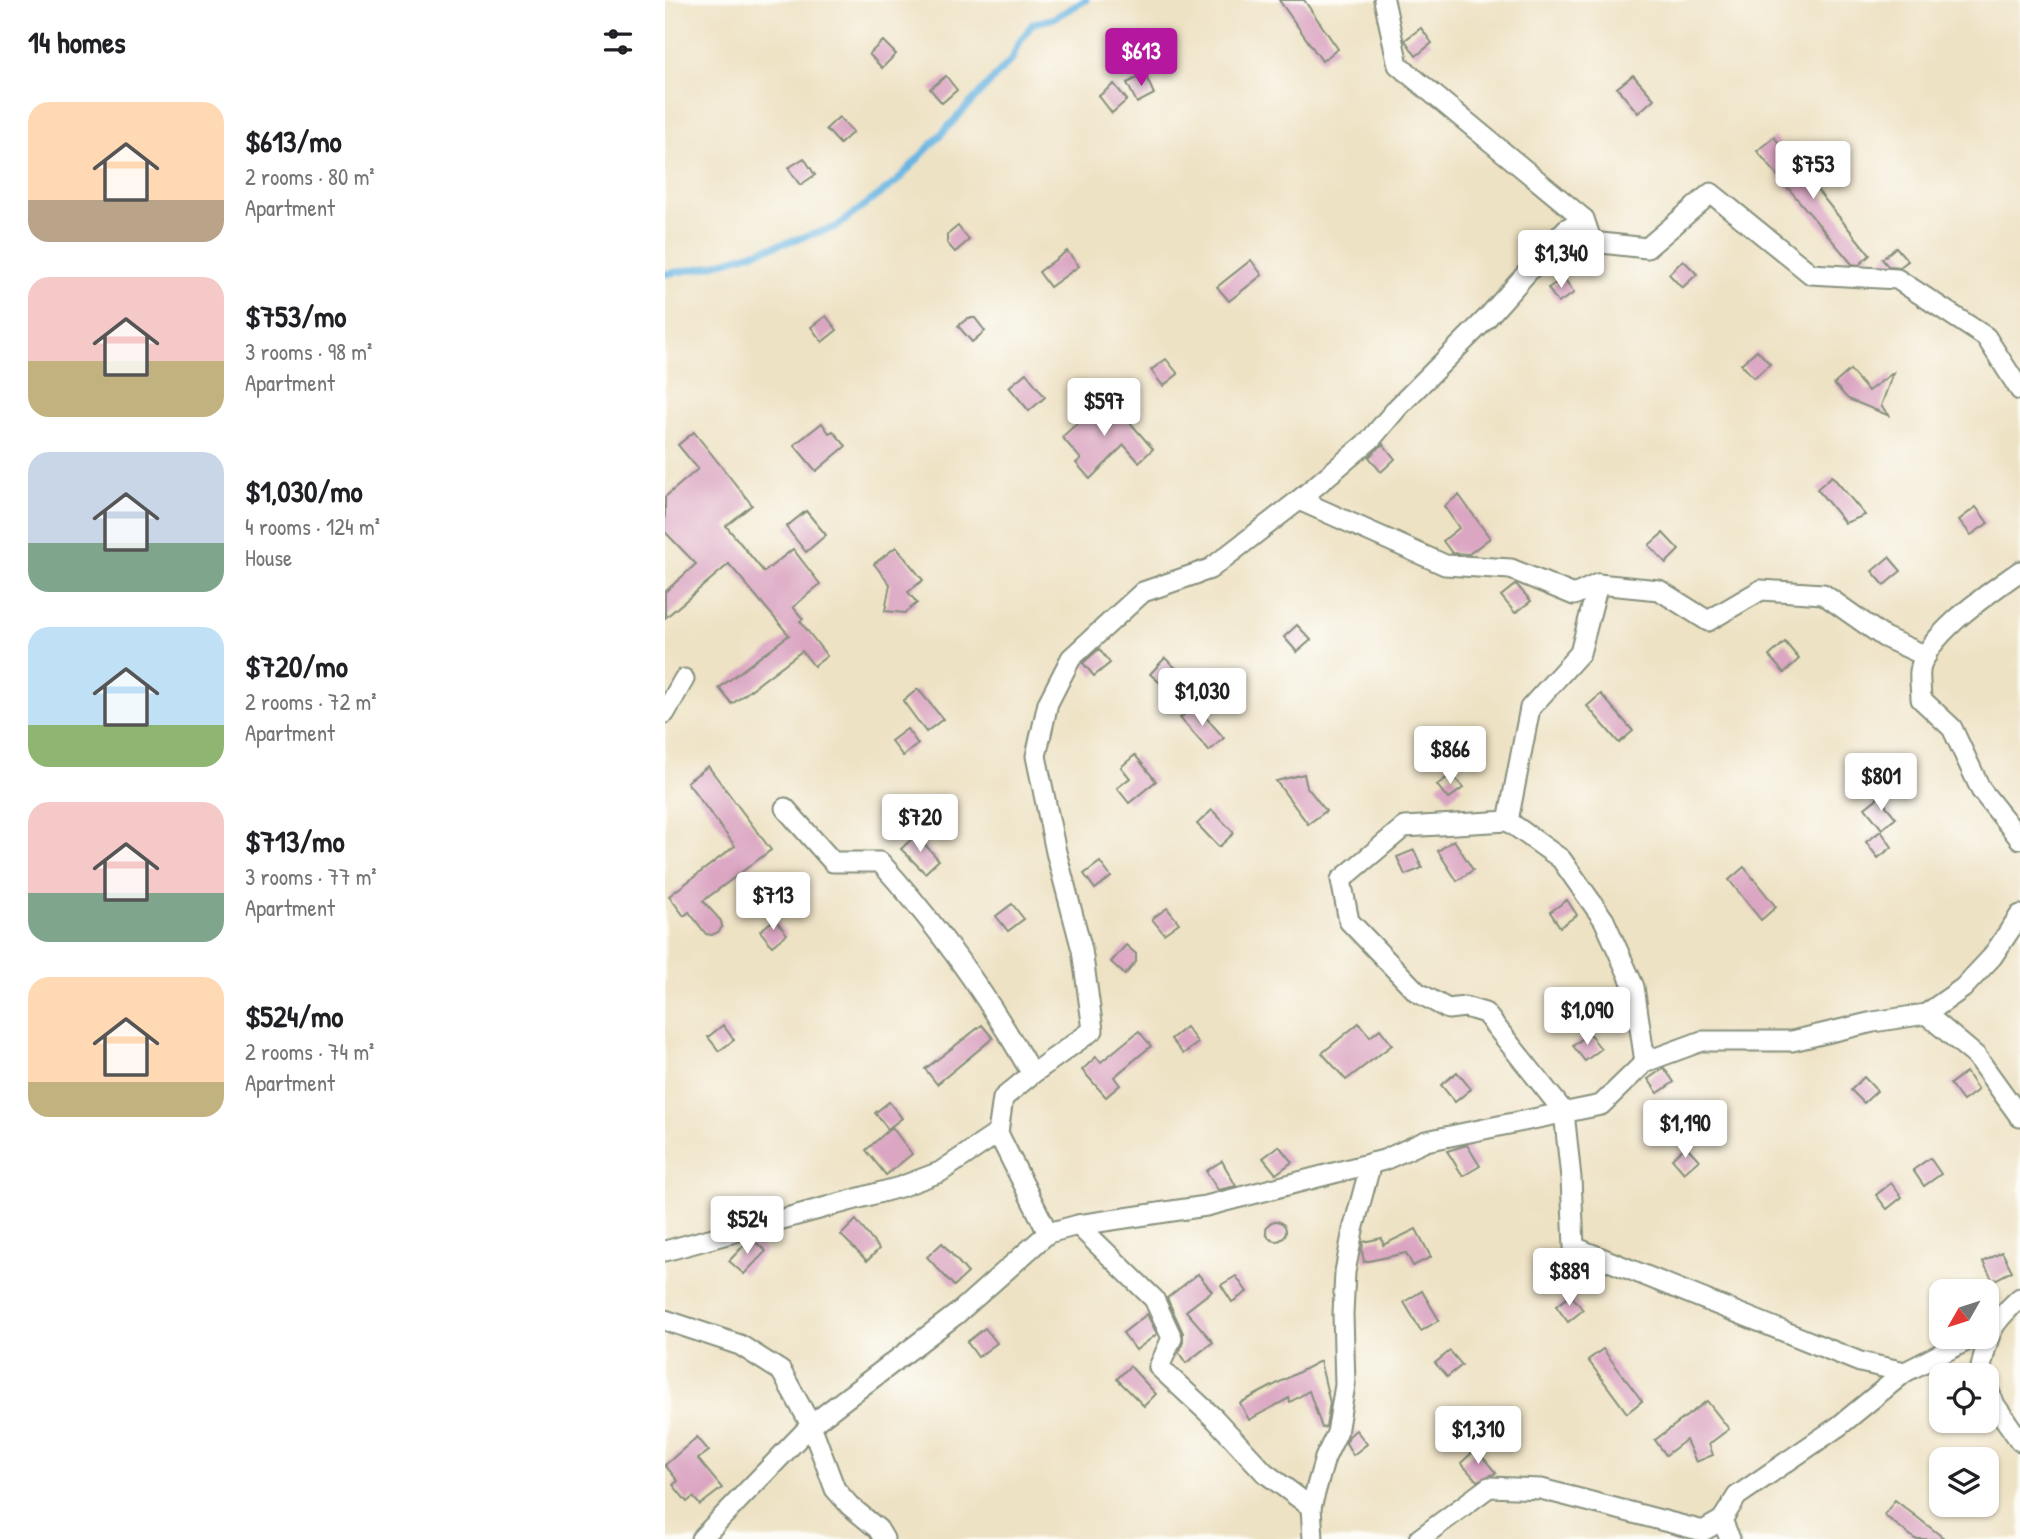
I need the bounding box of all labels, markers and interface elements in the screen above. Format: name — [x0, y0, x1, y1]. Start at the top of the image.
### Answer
text: 14 homes — [28, 22, 126, 62]
icon: filters — [599, 23, 637, 61]
pin: $613 — [1100, 28, 1182, 88]
text: $613 — [1121, 35, 1161, 66]
text: $613/mo — [245, 121, 342, 161]
icon: home — [84, 130, 168, 214]
pin: $753 — [1772, 142, 1854, 201]
text: $753 — [1791, 148, 1835, 179]
text: 2 rooms · 80 m² — [245, 161, 375, 192]
text: Apartment — [245, 192, 335, 223]
pin: $1,340 — [1504, 230, 1618, 290]
text: $1,340 — [1534, 237, 1588, 268]
text: $753/mo — [245, 296, 346, 336]
icon: home — [84, 305, 168, 389]
text: 3 rooms · 98 m² — [245, 336, 372, 367]
text: Apartment — [245, 367, 335, 398]
pin: $597 — [1063, 378, 1145, 438]
text: $597 — [1083, 385, 1125, 416]
text: $1,030/mo — [245, 471, 363, 511]
icon: home — [84, 480, 168, 564]
text: 4 rooms · 124 m² — [245, 511, 380, 542]
text: House — [245, 542, 292, 573]
text: $720/mo — [245, 646, 348, 686]
icon: home — [84, 655, 168, 739]
pin: $1,030 — [1145, 668, 1259, 728]
text: $1,030 — [1174, 675, 1230, 706]
text: 2 rooms · 72 m² — [245, 686, 377, 717]
text: Apartment — [245, 717, 335, 748]
pin: $866 — [1409, 726, 1491, 786]
text: $866 — [1430, 733, 1470, 764]
pin: $801 — [1840, 754, 1922, 813]
text: $801 — [1861, 760, 1901, 791]
pin: $720 — [879, 794, 961, 854]
text: $720 — [898, 801, 942, 832]
text: $713/mo — [245, 821, 345, 861]
icon: home — [84, 830, 168, 914]
text: 3 rooms · 77 m² — [245, 861, 377, 892]
pin: $713 — [732, 872, 814, 932]
text: $713 — [752, 879, 794, 910]
text: Apartment — [245, 892, 335, 923]
pin: $1,090 — [1530, 988, 1644, 1047]
text: $1,090 — [1560, 994, 1614, 1025]
text: $524/mo — [245, 996, 343, 1036]
icon: home — [84, 1005, 168, 1089]
text: 2 rooms · 74 m² — [245, 1036, 374, 1067]
text: Apartment — [245, 1067, 335, 1098]
pin: $1,190 — [1628, 1100, 1742, 1160]
text: $1,190 — [1659, 1107, 1711, 1138]
pin: $524 — [706, 1196, 788, 1256]
text: $524 — [727, 1203, 767, 1234]
pin: $889 — [1528, 1248, 1610, 1308]
text: $889 — [1549, 1255, 1589, 1286]
north arrow — [1929, 1279, 1999, 1349]
map controls — [1929, 1279, 1999, 1517]
button: locate — [1929, 1363, 1999, 1433]
pin: $1,310 — [1421, 1406, 1535, 1466]
text: $1,310 — [1451, 1413, 1505, 1444]
button: layers — [1929, 1447, 1999, 1517]

